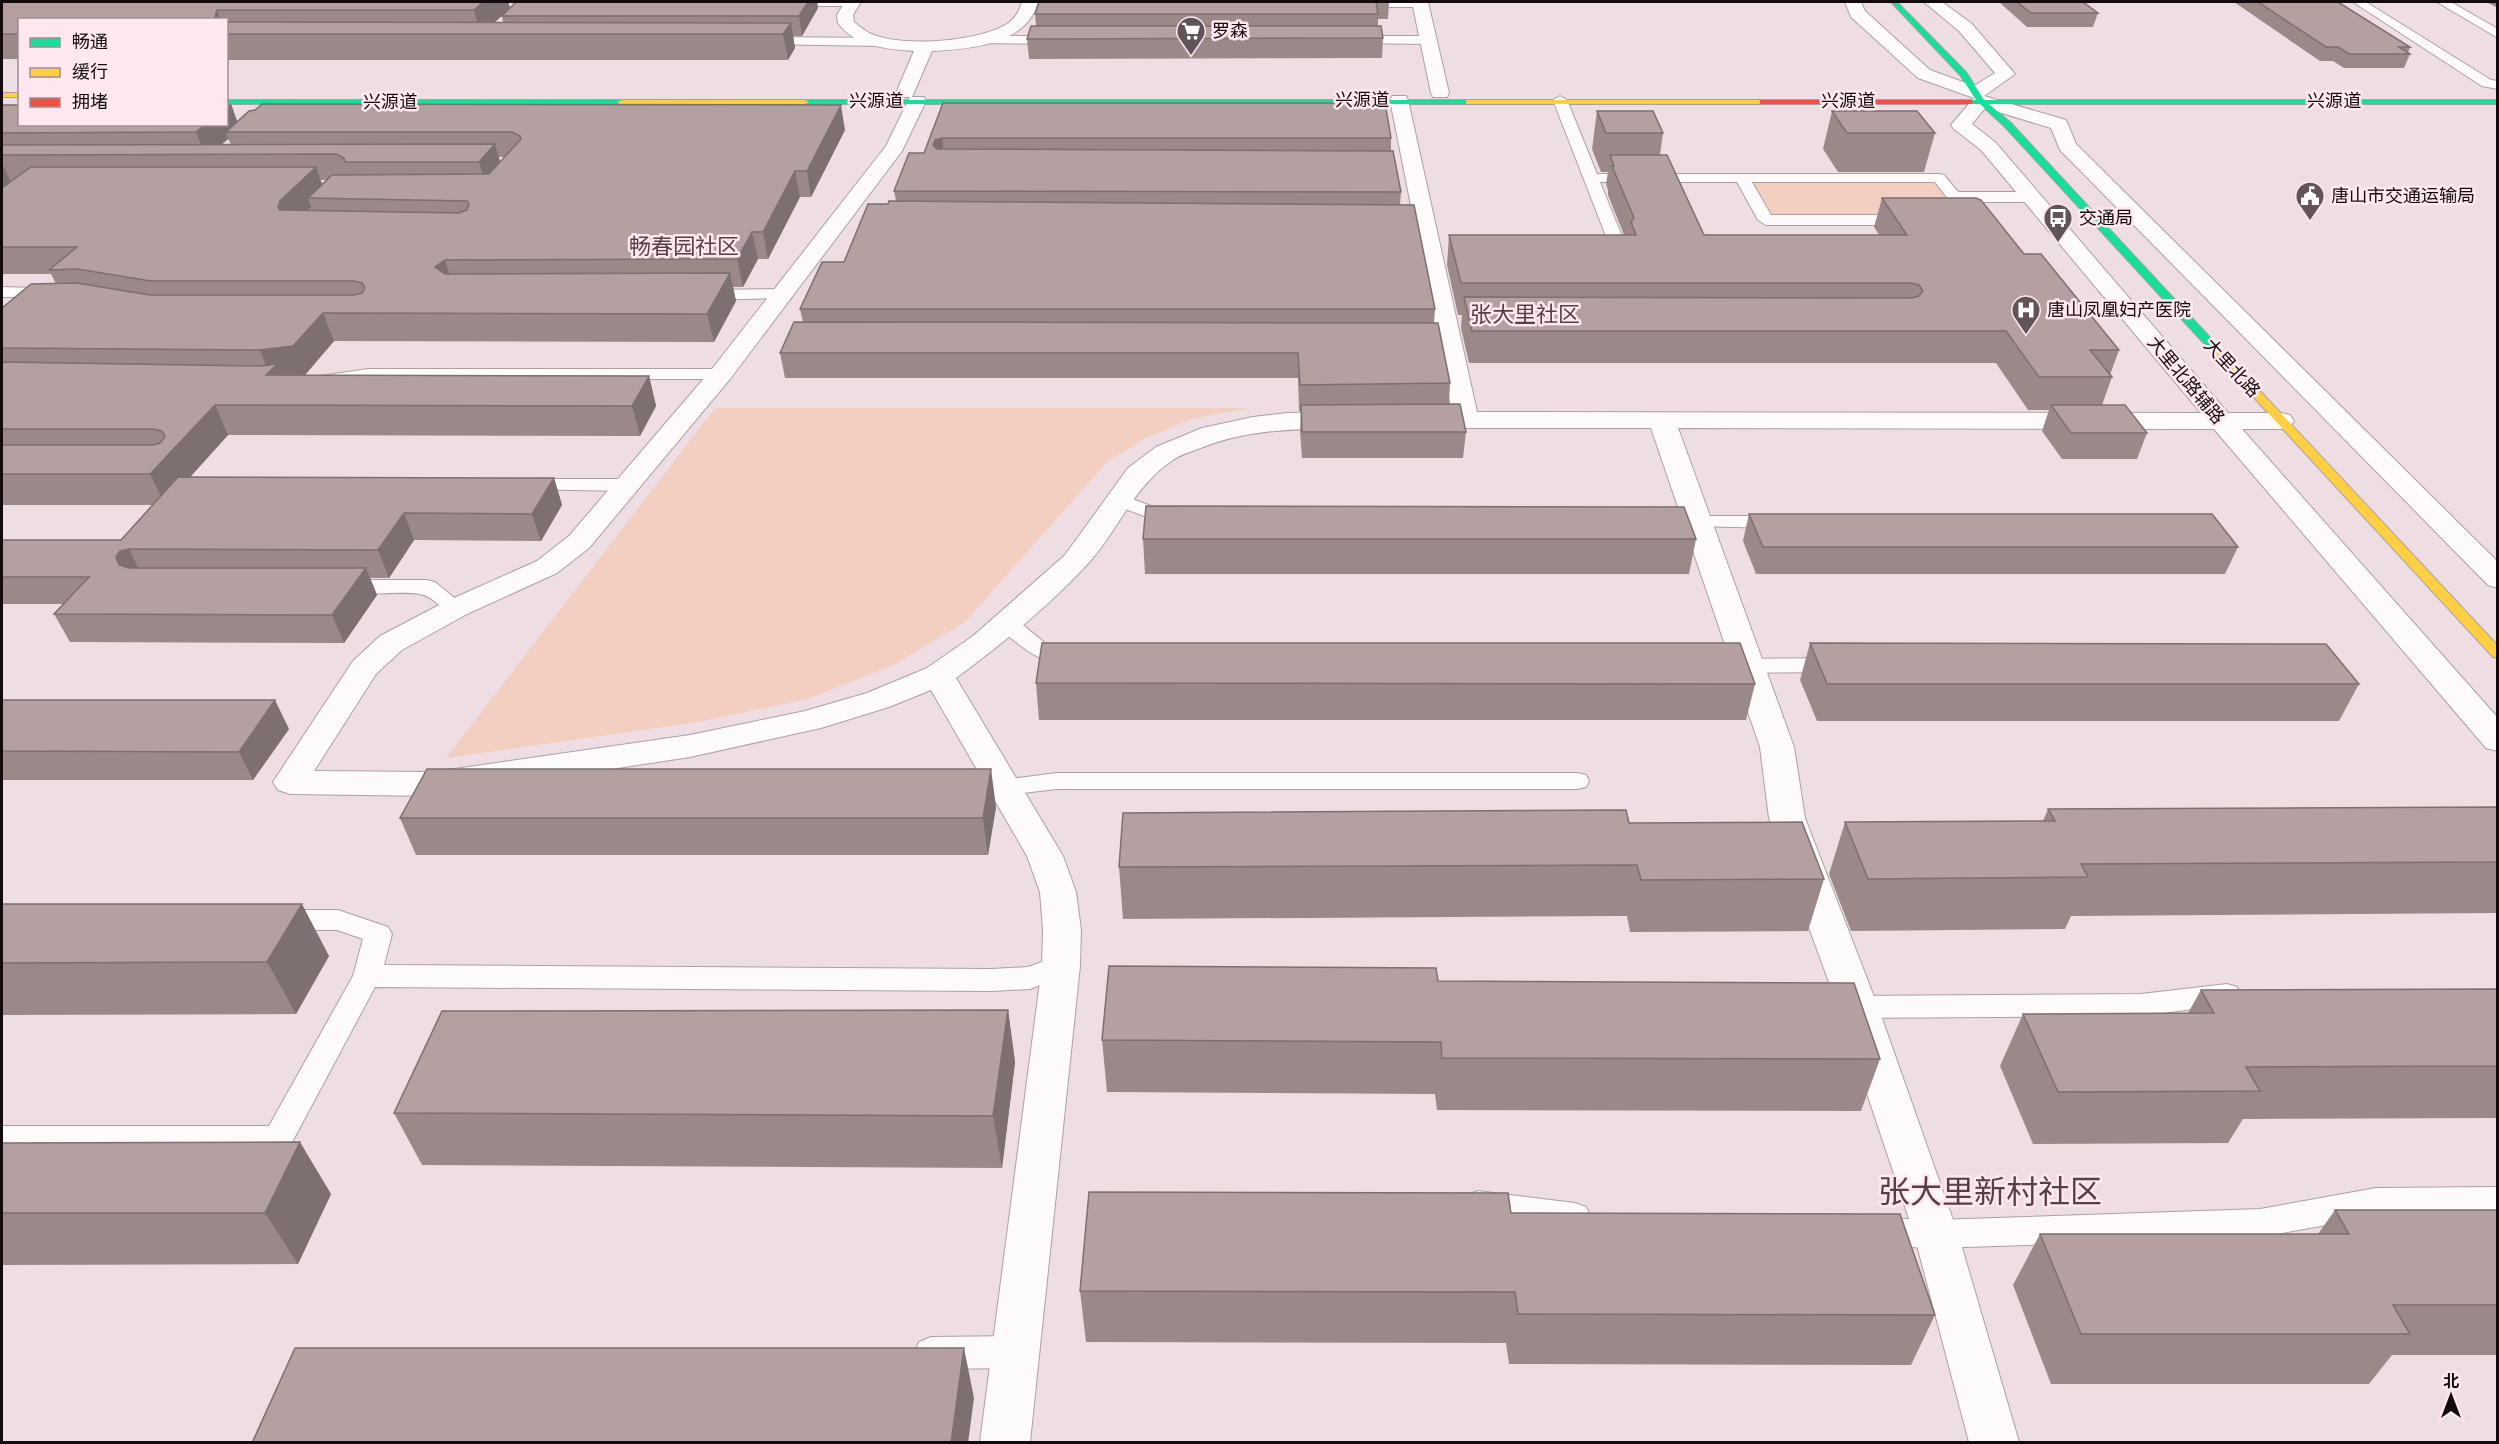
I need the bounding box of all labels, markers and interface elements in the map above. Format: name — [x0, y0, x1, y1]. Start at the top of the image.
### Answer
supermarket icon: 罗森 — [1175, 15, 1207, 57]
legend — [18, 18, 228, 126]
place label: 罗森 — [1212, 20, 1248, 42]
text: 畅通 — [72, 31, 108, 53]
text: 缓行 — [72, 61, 108, 83]
street label: 兴源道 — [1335, 89, 1389, 111]
street label: 兴源道 — [849, 90, 903, 112]
street label: 兴源道 — [1821, 90, 1875, 112]
street label: 兴源道 — [2307, 90, 2361, 112]
text: 拥堵 — [72, 91, 108, 113]
street label: 兴源道 — [363, 91, 417, 113]
public building icon: 唐山市交通运输局 — [2294, 180, 2326, 222]
place label: 唐山市交通运输局 — [2331, 185, 2475, 207]
bus stop icon: 交通局 — [2042, 202, 2074, 244]
place label: 交通局 — [2079, 207, 2133, 229]
district label: 畅春园社区 — [629, 233, 739, 260]
hospital icon: 唐山凤凰妇产医院 — [2010, 294, 2042, 336]
place label: 唐山凤凰妇产医院 — [2047, 299, 2191, 321]
district label: 张大里社区 — [1470, 301, 1580, 328]
street label: 大里北路辅路 — [2143, 332, 2229, 428]
street label: 大里北路 — [2199, 334, 2265, 402]
district label: 张大里新村社区 — [1878, 1173, 2102, 1211]
north arrow — [2421, 1366, 2481, 1426]
text: 北 — [2443, 1372, 2459, 1391]

